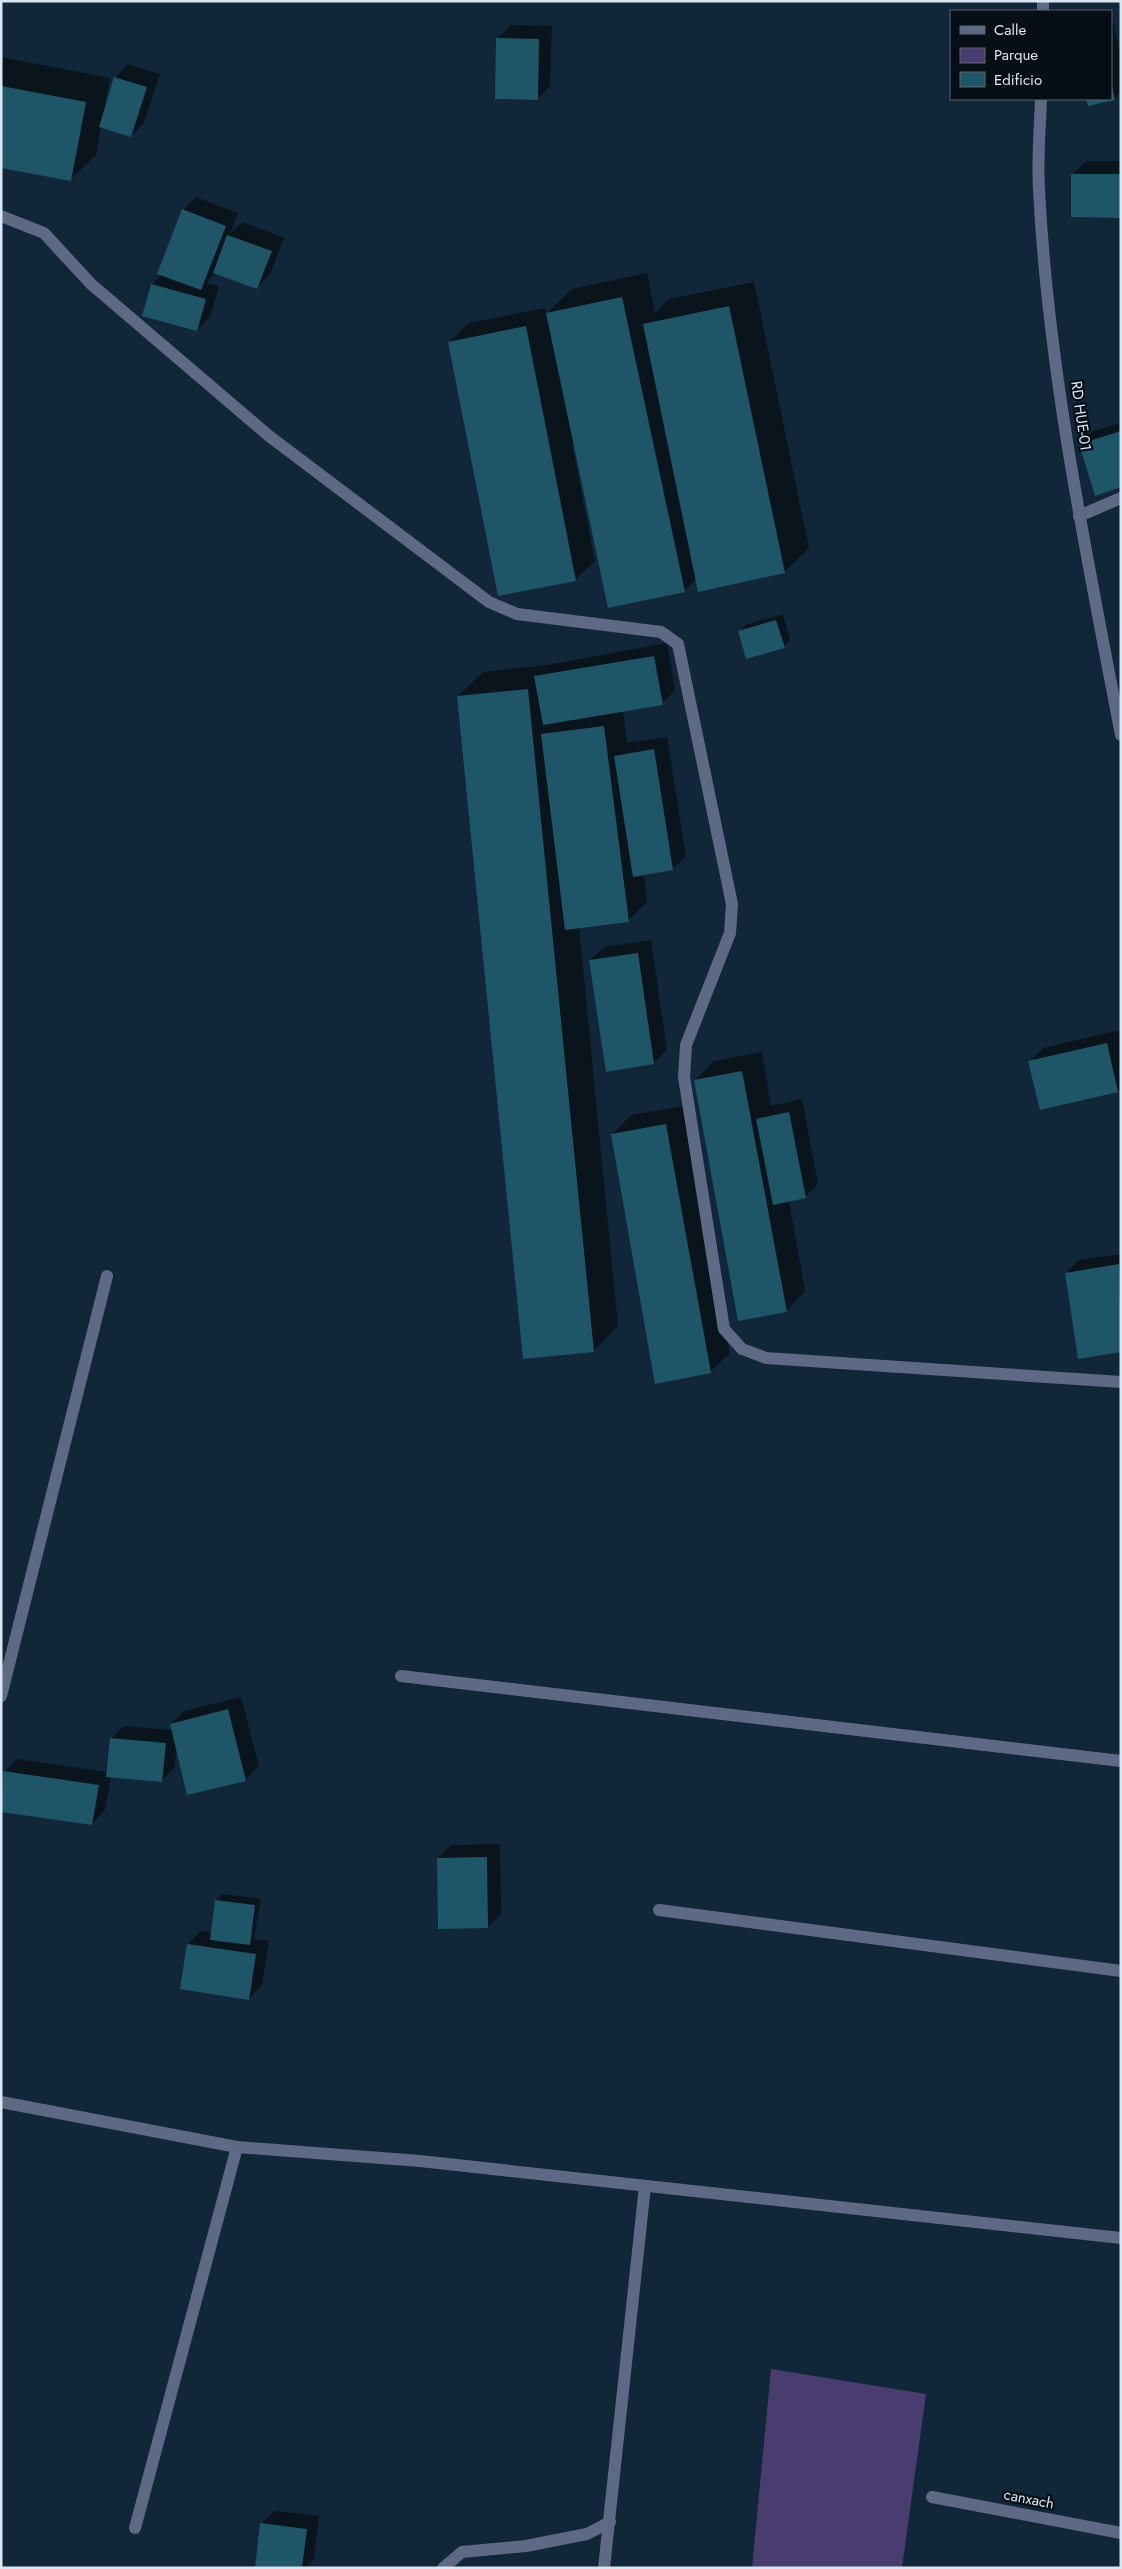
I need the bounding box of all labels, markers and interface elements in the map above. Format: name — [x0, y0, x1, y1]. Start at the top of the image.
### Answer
legend — [950, 10, 1112, 100]
text: Calle — [994, 19, 1026, 41]
text: Parque — [994, 44, 1038, 66]
text: Edificio — [994, 69, 1042, 91]
street label: RD HUE-01 — [1065, 380, 1097, 452]
street label: canxach — [1002, 2483, 1056, 2515]

